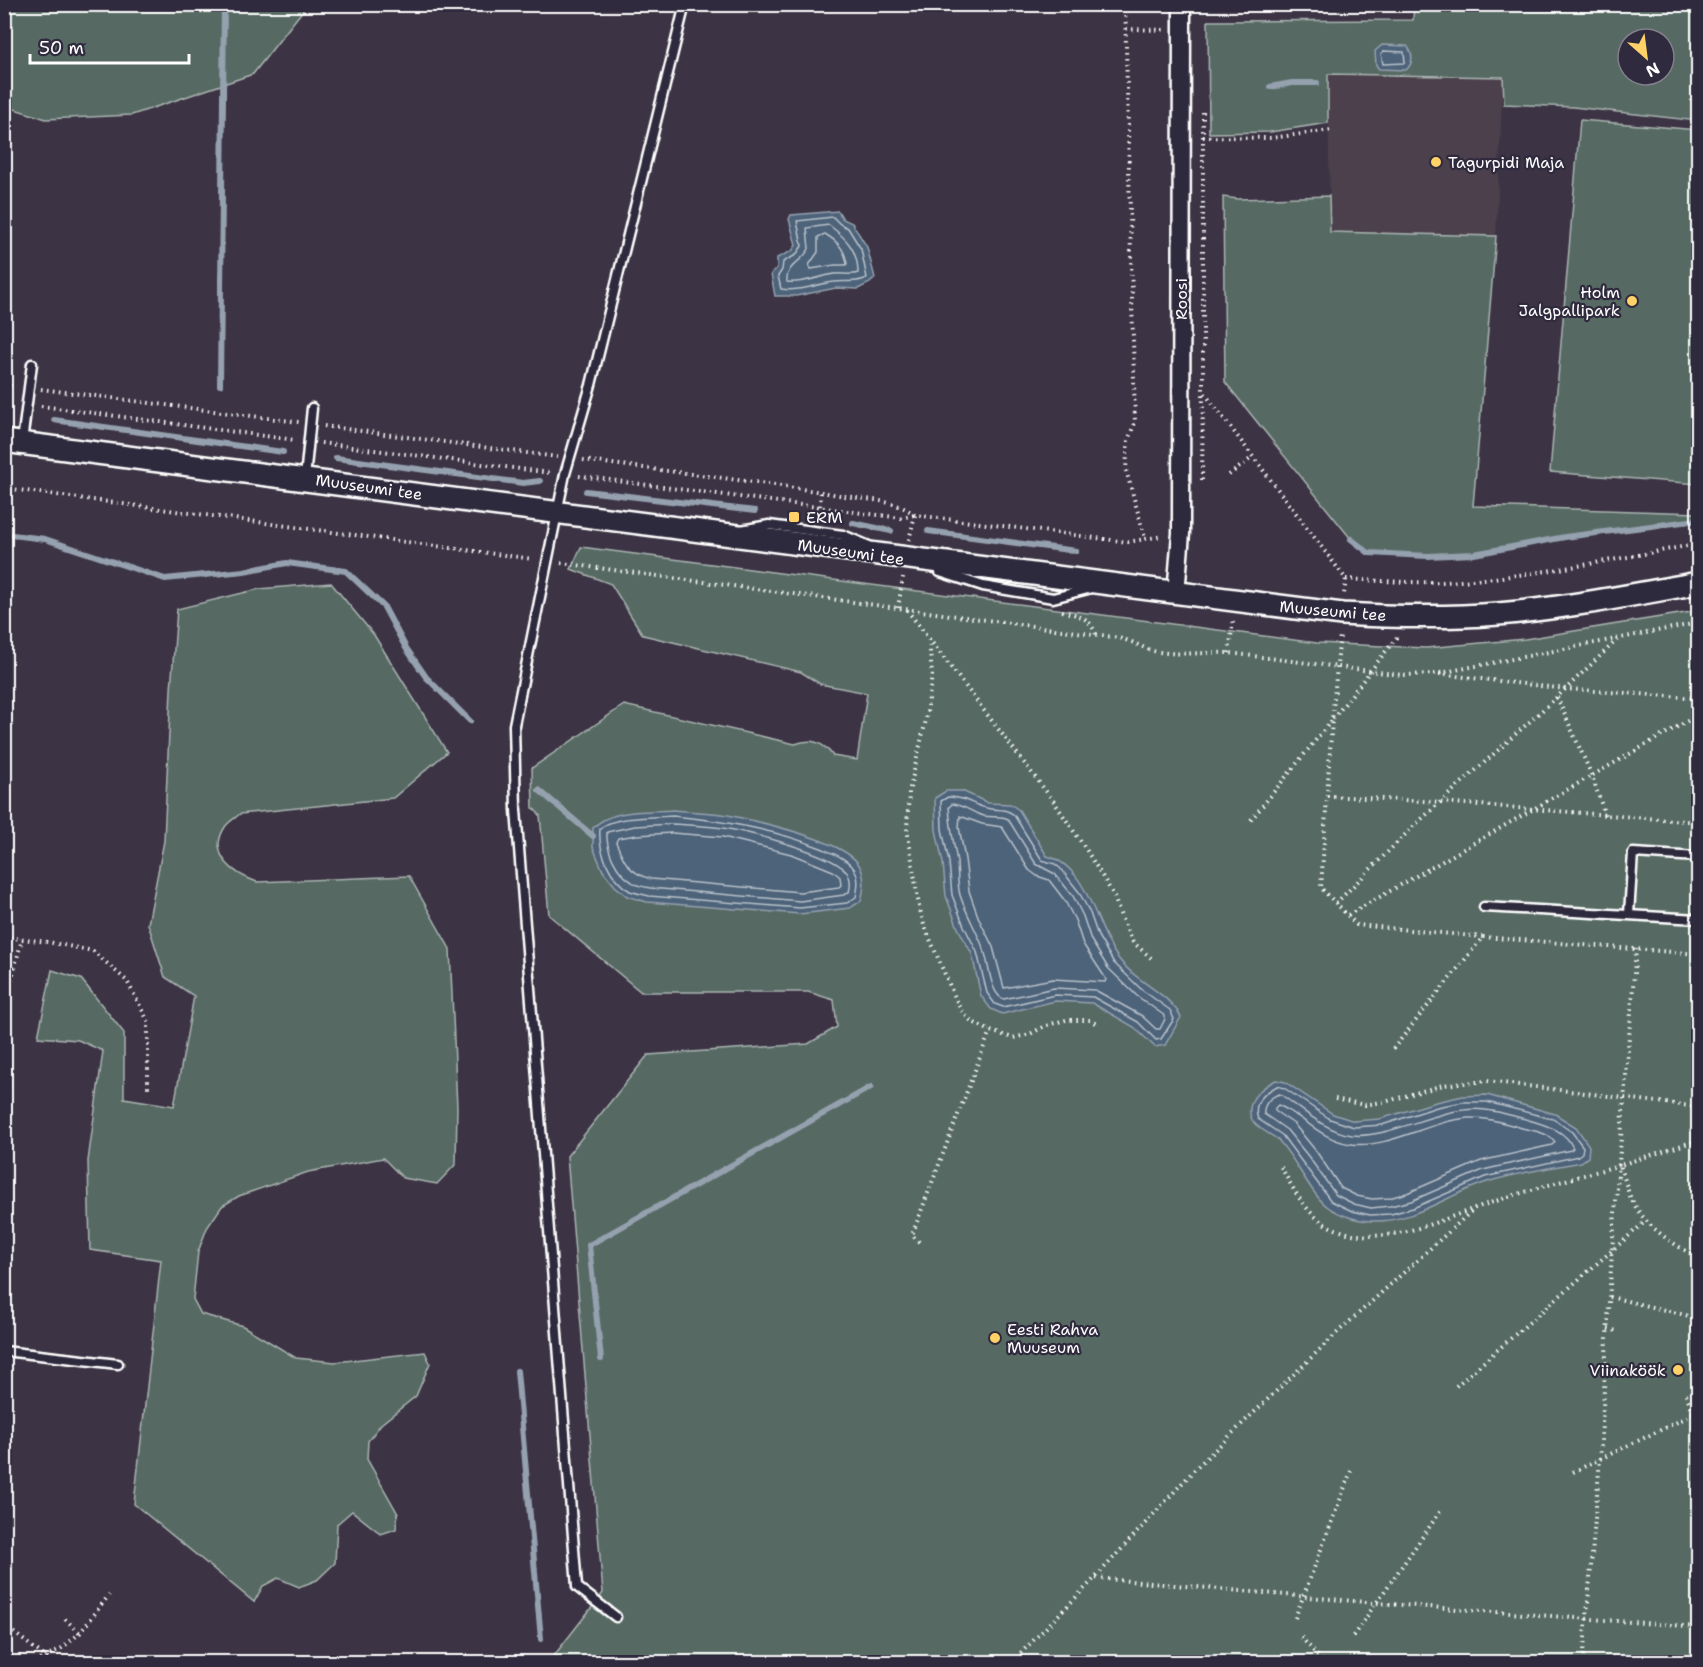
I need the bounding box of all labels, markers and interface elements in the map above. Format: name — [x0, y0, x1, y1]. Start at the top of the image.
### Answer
scale bar — [30, 27, 189, 65]
north arrow — [1616, 27, 1676, 87]
text: 50 m — [39, 36, 84, 60]
text: N — [1642, 58, 1663, 82]
place label: Tagurpidi Maja — [1448, 152, 1564, 173]
marker: Tagurpidi Maja — [1429, 155, 1443, 169]
street label: Roosi — [1171, 278, 1192, 320]
place label: Holm Jalgpallipark — [1519, 282, 1620, 321]
marker: Holm Jalgpallipark — [1625, 294, 1639, 308]
street label: Muuseumi tee — [314, 469, 424, 505]
place label: ERM — [806, 507, 843, 528]
marker: ERM — [787, 510, 801, 524]
street label: Muuseumi tee — [796, 534, 906, 570]
street label: Muuseumi tee — [1279, 596, 1387, 626]
place label: Eesti Rahva Muuseum — [1007, 1319, 1098, 1358]
marker: Eesti Rahva Muuseum — [988, 1331, 1002, 1345]
place label: Viinaköök — [1590, 1360, 1666, 1381]
marker: Viinaköök — [1671, 1363, 1685, 1377]

